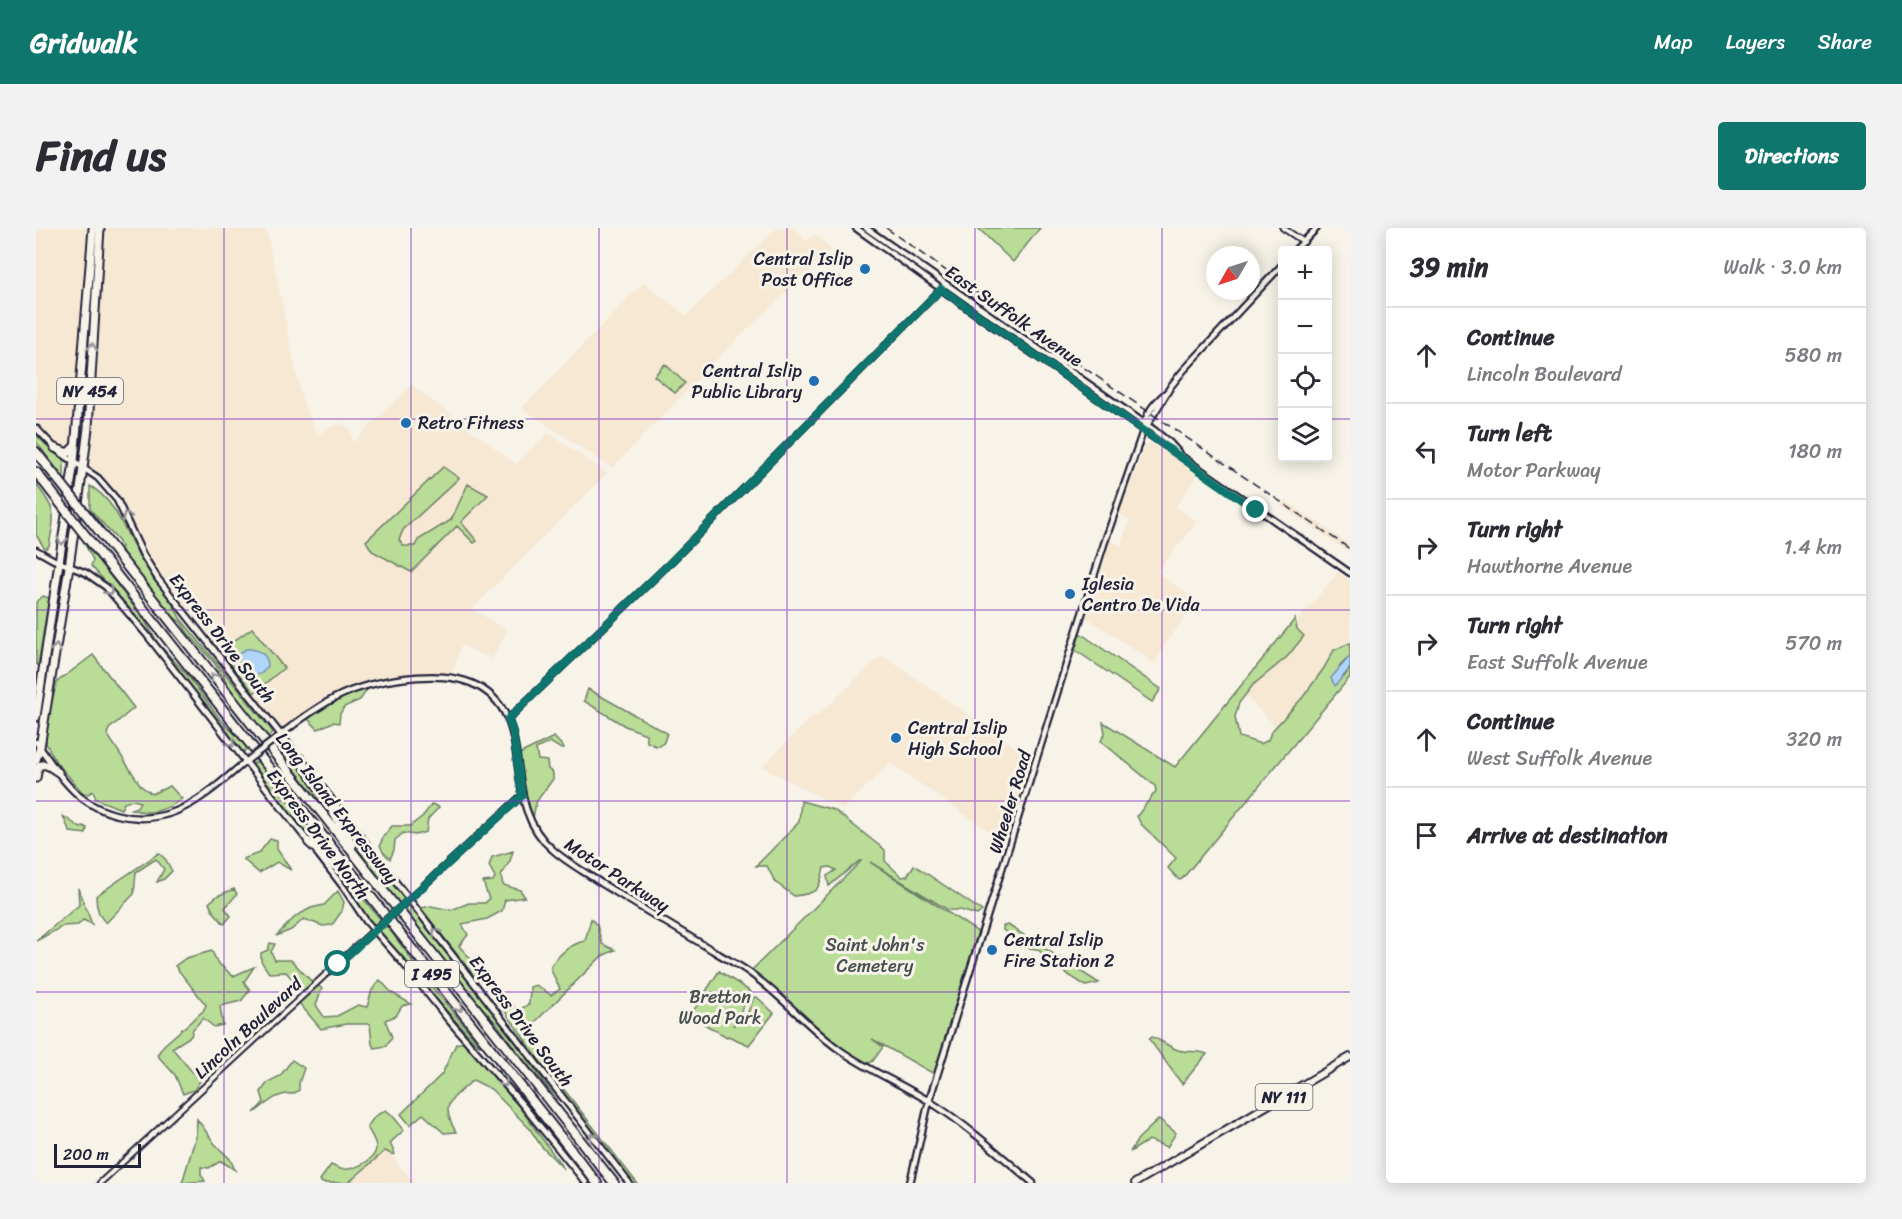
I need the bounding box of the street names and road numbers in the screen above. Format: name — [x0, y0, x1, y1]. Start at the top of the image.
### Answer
street label: East Suffolk Avenue — [938, 256, 1090, 376]
road number: NY 454 — [57, 378, 123, 404]
street label: Express Drive South — [161, 566, 283, 710]
street label: Long Island Expressway — [267, 725, 407, 892]
street label: Wheeler Road — [979, 745, 1041, 857]
street label: Express Drive North — [258, 762, 378, 906]
street label: Motor Parkway — [558, 829, 677, 922]
street label: Express Drive South — [460, 948, 582, 1094]
road number: I 495 — [405, 961, 459, 987]
street label: Lincoln Boulevard — [186, 968, 311, 1087]
road number: NY 111 — [1256, 1084, 1312, 1110]

